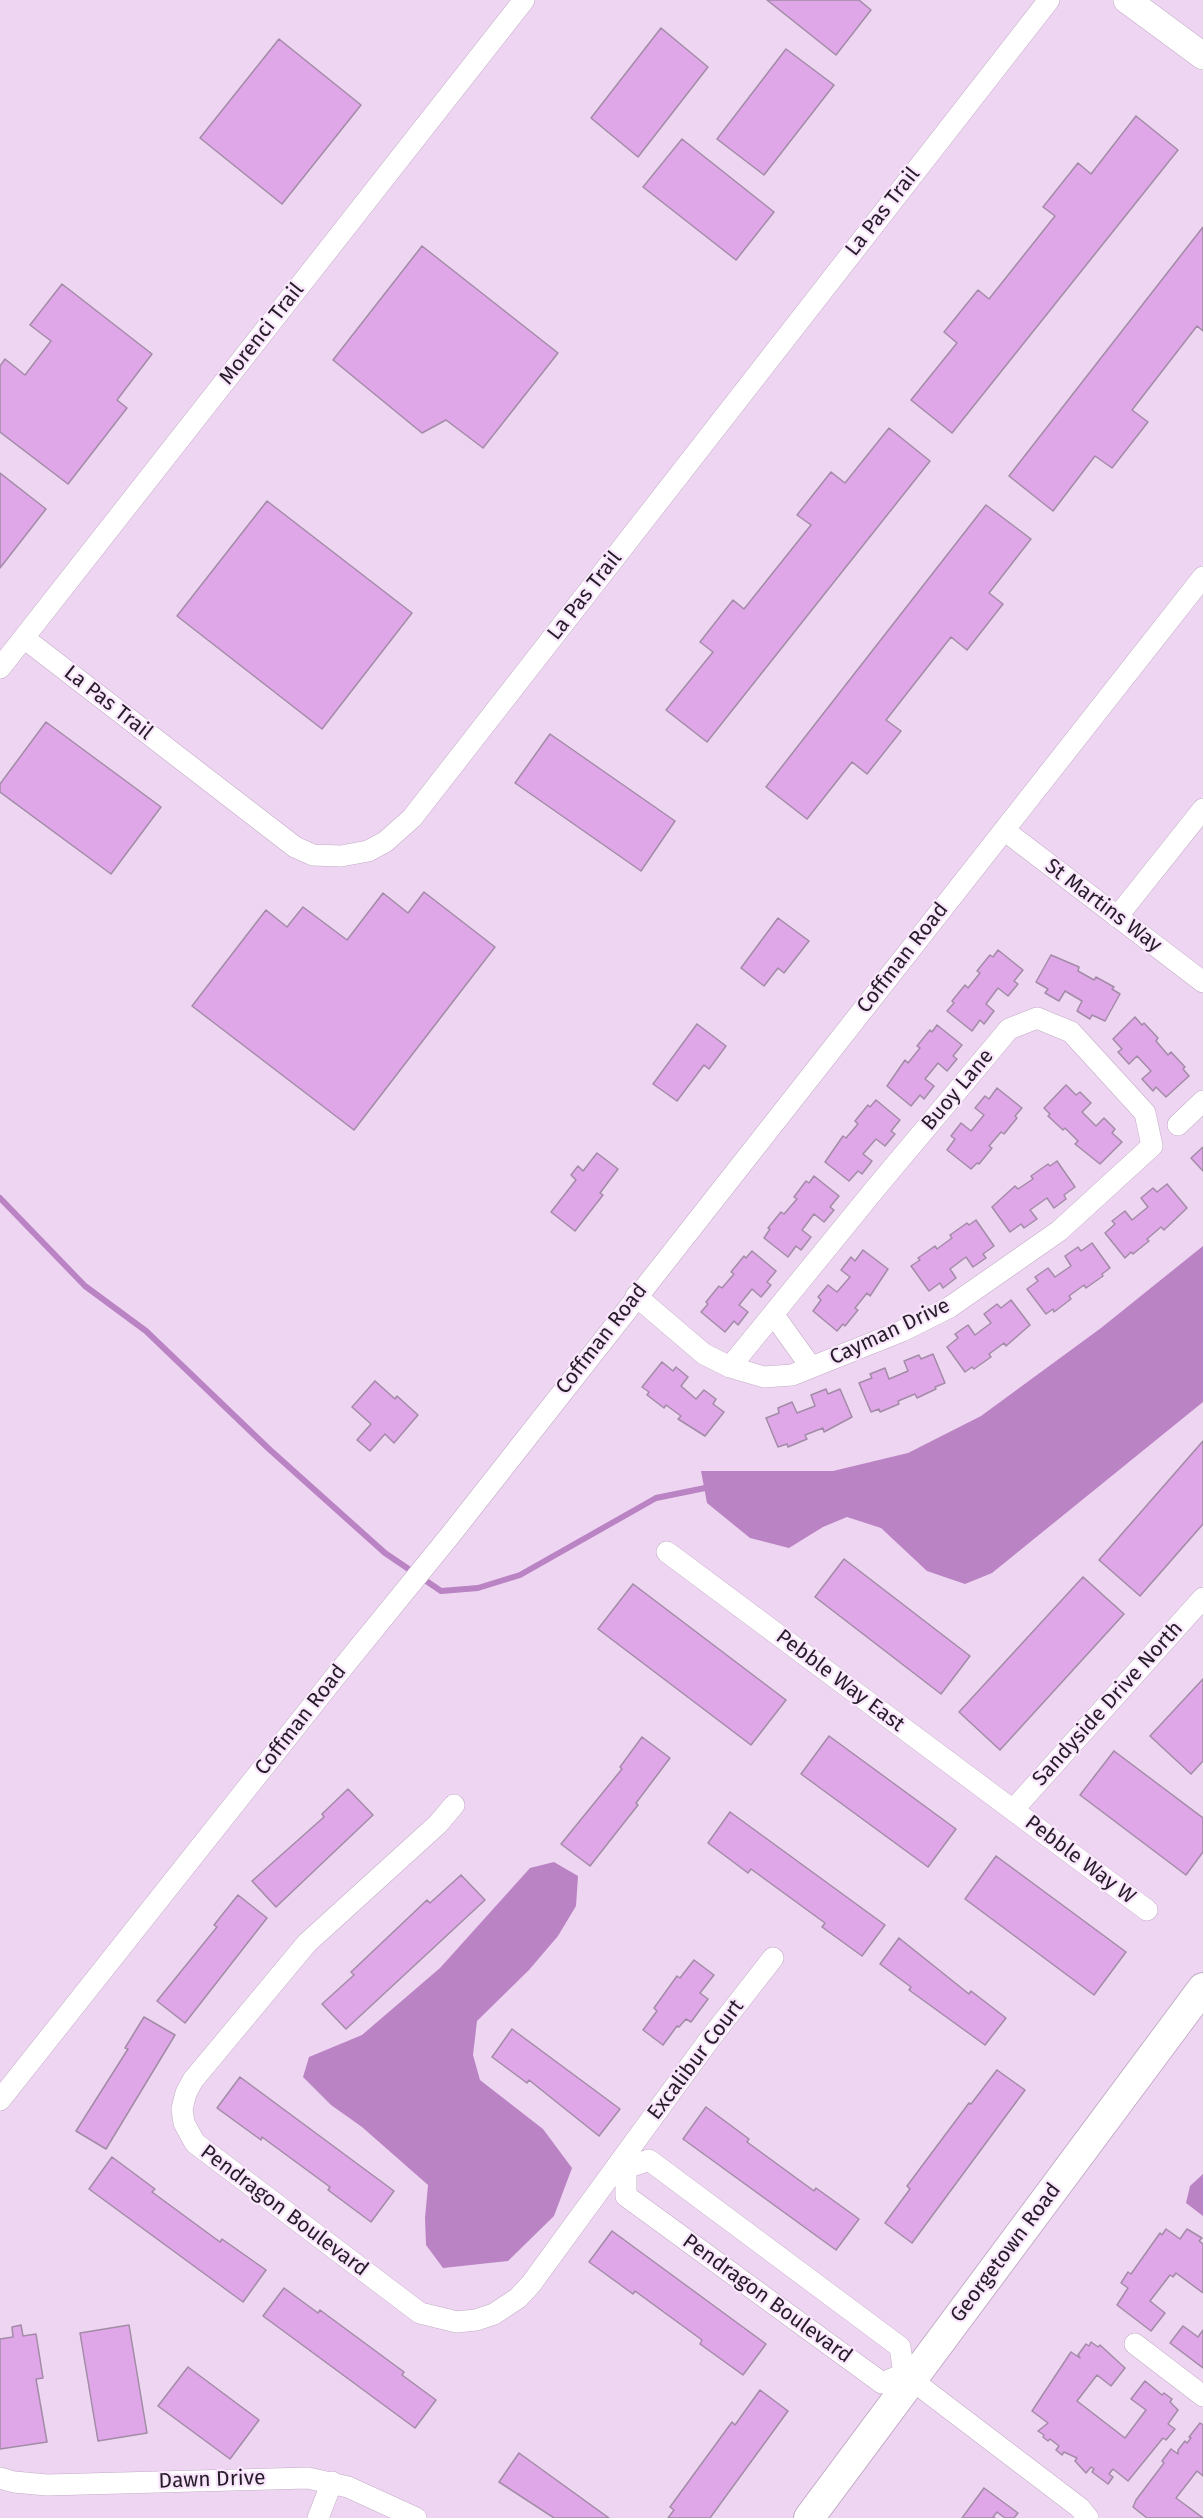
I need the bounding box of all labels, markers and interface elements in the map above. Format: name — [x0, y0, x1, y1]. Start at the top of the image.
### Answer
street label: La Pas Trail — [840, 162, 926, 262]
street label: Morenci Trail — [214, 278, 310, 390]
street label: La Pas Trail — [542, 546, 628, 646]
street label: La Pas Trail — [58, 660, 158, 746]
street label: St Martins Way — [1040, 854, 1166, 958]
street label: Coffman Road — [852, 898, 954, 1018]
street label: Buoy Lane — [917, 1044, 999, 1136]
street label: Coffman Road — [551, 1279, 653, 1399]
street label: Cayman Drive — [826, 1293, 954, 1371]
street label: Sandyside Drive North — [1027, 1617, 1189, 1791]
street label: Pebble Way East — [771, 1624, 909, 1738]
street label: Coffman Road — [250, 1660, 352, 1780]
street label: Pebble Way W — [1020, 1810, 1140, 1910]
street label: Excalibur Court — [643, 1995, 749, 2125]
street label: Pendragon Boulevard — [195, 2140, 373, 2282]
street label: Georgetown Road — [945, 2178, 1067, 2328]
street label: Pendragon Boulevard — [677, 2229, 857, 2369]
street label: Dawn Drive — [158, 2466, 266, 2494]

